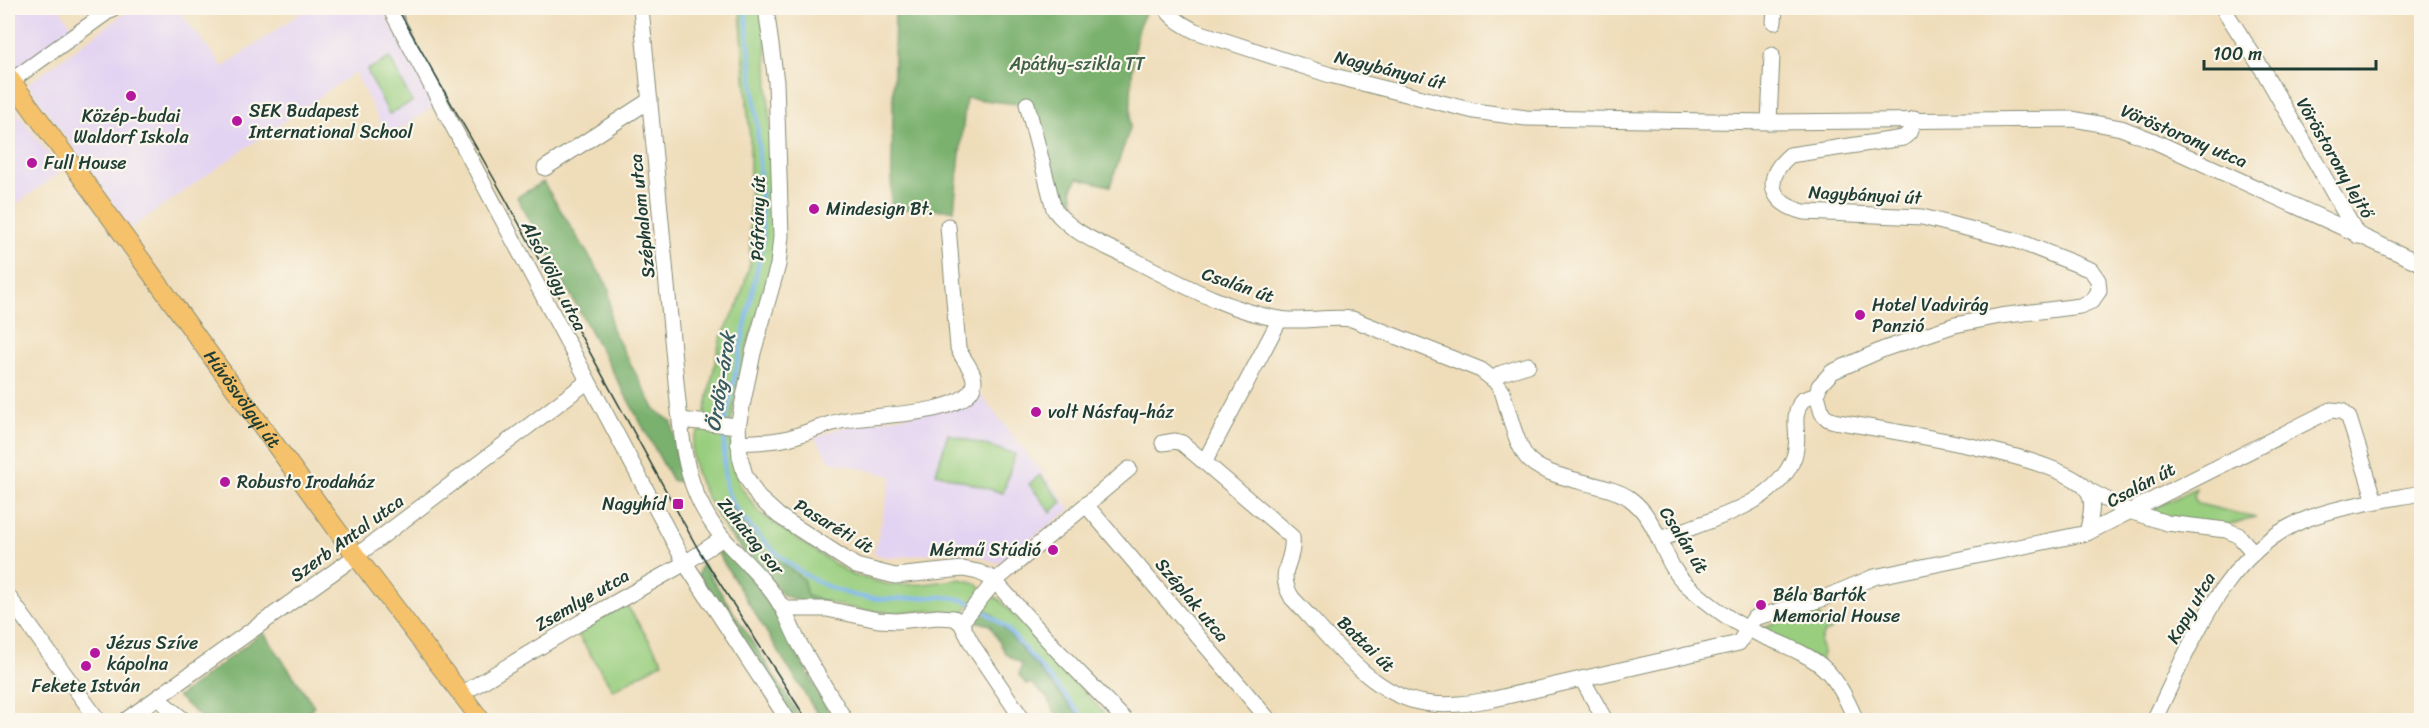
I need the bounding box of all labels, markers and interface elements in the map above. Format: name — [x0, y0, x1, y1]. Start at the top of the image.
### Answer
scale bar — [2204, 33, 2376, 71]
text: 100 m — [2213, 38, 2262, 70]
street label: Nagybányai út — [1331, 41, 1450, 99]
park label: Apáthy-szikla TT — [1008, 48, 1146, 80]
marker: Közép-budai Waldorf Iskola — [124, 89, 138, 103]
street label: Vöröstorony lejtő — [2287, 91, 2384, 226]
place label: SEK Budapest International School — [248, 95, 413, 148]
street label: Vöröstorony utca — [2116, 95, 2252, 177]
place label: Közép-budai Waldorf Iskola — [74, 100, 189, 153]
marker: SEK Budapest International School — [230, 114, 244, 128]
place label: Full House — [44, 147, 127, 179]
street label: Széphalom utca — [620, 152, 664, 280]
marker: Full House — [25, 156, 39, 170]
street label: Páfrány út — [741, 175, 775, 261]
street label: Nagybányai út — [1808, 176, 1923, 214]
place label: Mindesign Bt. — [826, 193, 934, 225]
marker: Mindesign Bt. — [807, 202, 821, 216]
street label: Alsó Völgy utca — [512, 214, 596, 338]
street label: Csalán út — [1197, 258, 1279, 312]
place label: Hotel Vadvirág Panzió — [1872, 289, 1989, 342]
marker: Hotel Vadvirág Panzió — [1853, 308, 1867, 322]
water label: Ördög-árok — [696, 327, 746, 434]
street label: Hűvösvölgyi út — [195, 343, 289, 456]
place label: volt Násfay-ház — [1048, 396, 1174, 428]
marker: volt Násfay-ház — [1029, 405, 1043, 419]
street label: Csalán út — [2101, 453, 2182, 517]
place label: Robusto Irodaház — [237, 466, 375, 498]
marker: Robusto Irodaház — [218, 475, 232, 489]
street label: Szerb Antal utca — [283, 486, 411, 590]
place label: Nagyhíd — [602, 488, 668, 520]
street label: Zuhatag sor — [709, 490, 794, 584]
street label: Pasaréti út — [788, 490, 880, 563]
marker: Nagyhíd — [671, 497, 685, 511]
street label: Csalán út — [1651, 500, 1717, 580]
place label: Mérmű Stúdió — [930, 534, 1042, 566]
marker: Mérmű Stúdió — [1046, 543, 1060, 557]
street label: Széplak utca — [1147, 550, 1237, 650]
street label: Zsemlye utca — [528, 560, 636, 640]
street label: Kapy utca — [2158, 566, 2224, 650]
place label: Béla Bartók Memorial House — [1773, 579, 1900, 632]
marker: Béla Bartók Memorial House — [1754, 598, 1768, 612]
street label: Battai út — [1329, 608, 1403, 680]
place label: Jézus Szíve kápolna — [106, 627, 198, 680]
marker: Jézus Szíve kápolna — [88, 646, 102, 660]
marker: Fekete István — [79, 659, 93, 673]
place label: Fekete István — [32, 670, 141, 702]

